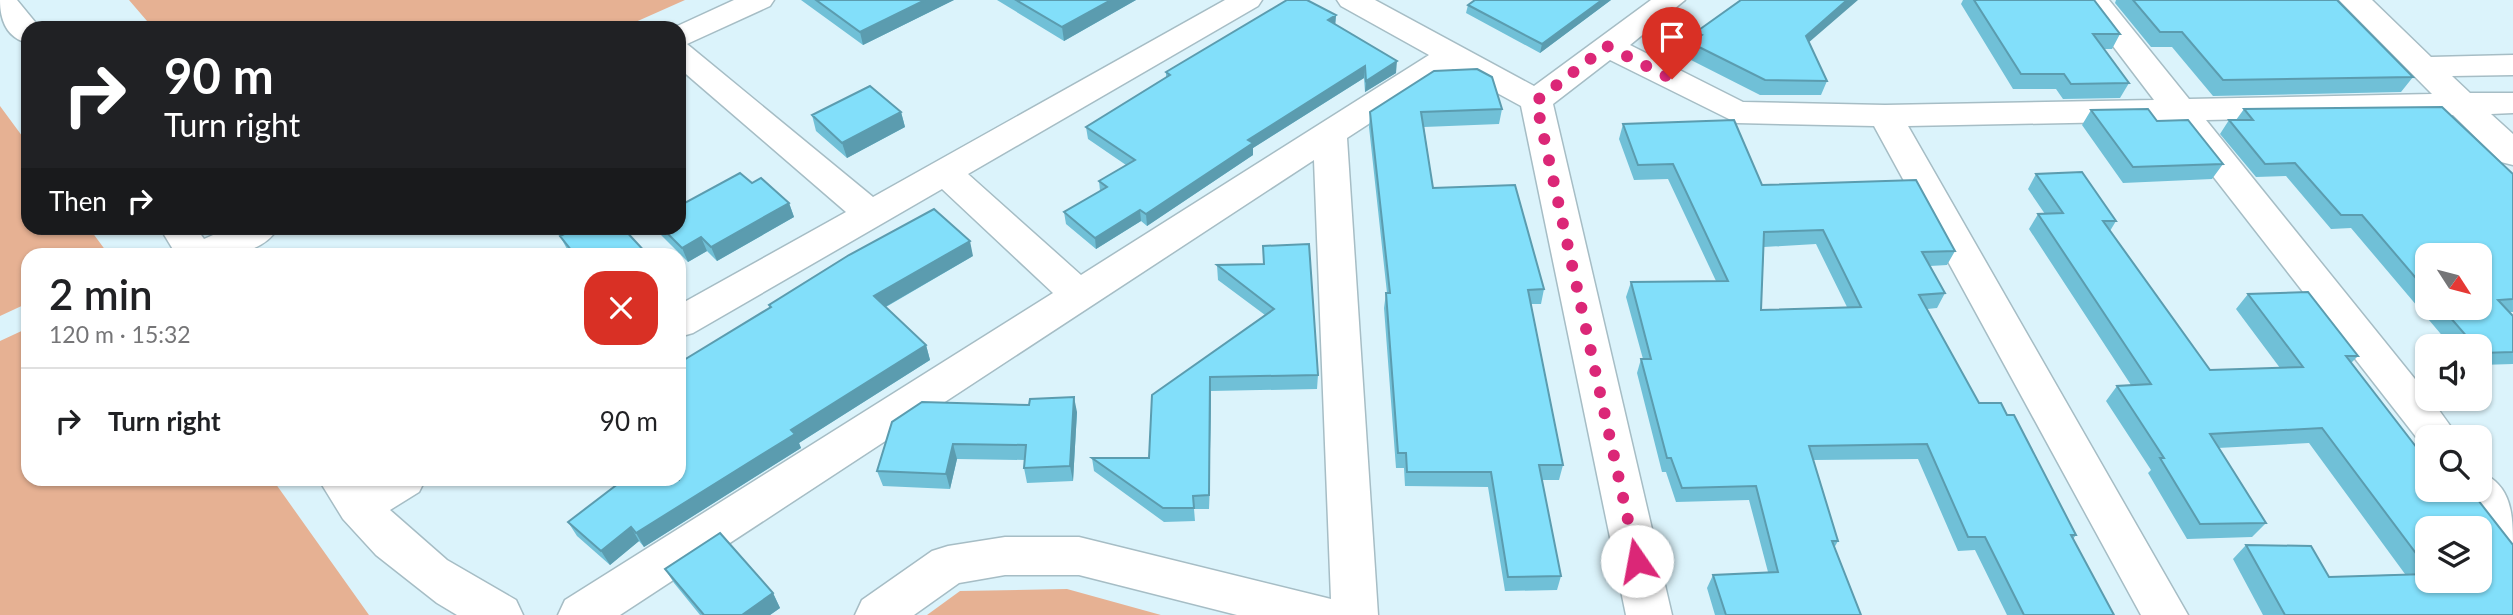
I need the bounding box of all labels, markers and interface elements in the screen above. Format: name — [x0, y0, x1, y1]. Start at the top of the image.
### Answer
pin — [1642, 7, 1702, 79]
icon: arrive — [1653, 18, 1691, 56]
text: 90 m — [164, 46, 274, 104]
icon: right — [49, 49, 140, 140]
text: Turn right — [164, 105, 300, 144]
icon: right — [121, 182, 159, 220]
text: Then — [49, 185, 107, 217]
north arrow — [2415, 243, 2492, 320]
map controls — [2415, 243, 2492, 593]
text: 2 min — [49, 269, 153, 319]
button: close — [584, 271, 658, 345]
text: 120 m · 15:32 — [49, 320, 191, 348]
button: sound — [2415, 334, 2492, 411]
icon: right — [49, 402, 87, 440]
text: Turn right — [108, 405, 221, 437]
text: 90 m — [600, 405, 658, 437]
button: search — [2415, 425, 2492, 502]
button: layers — [2415, 516, 2492, 593]
position arrow — [1600, 524, 1674, 598]

